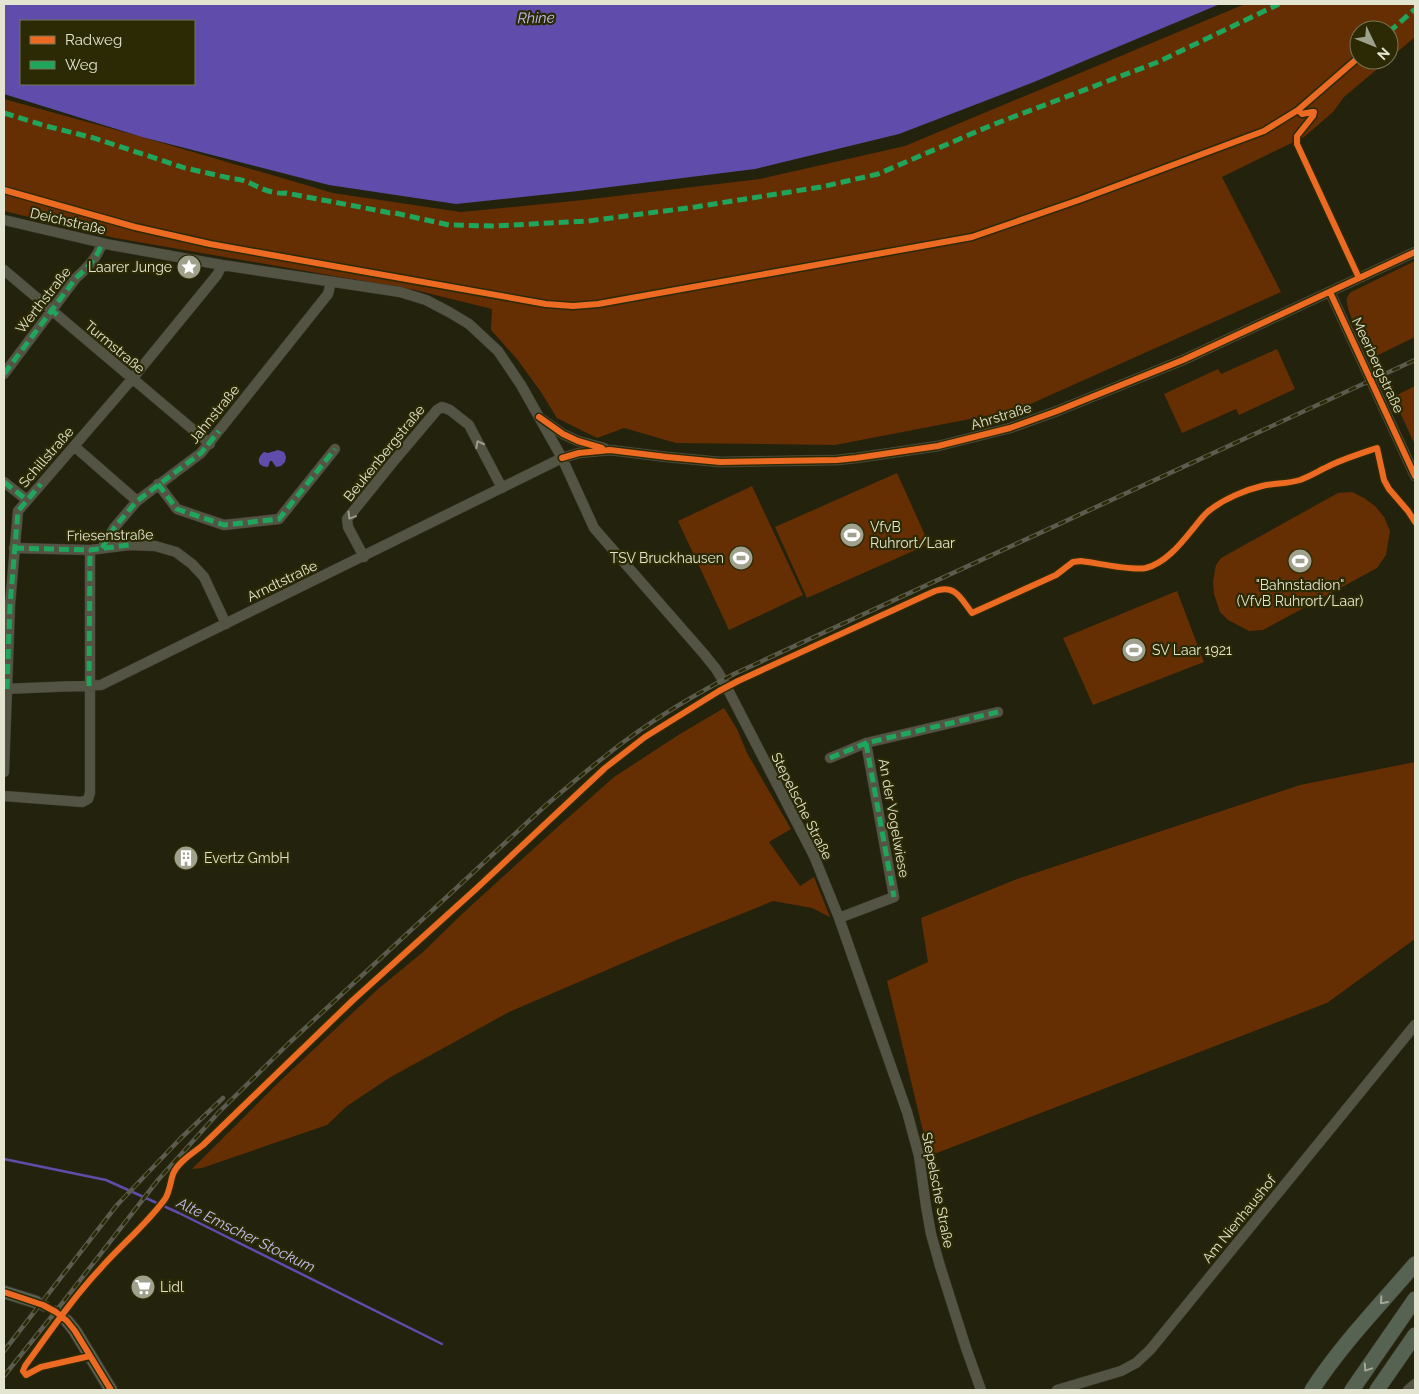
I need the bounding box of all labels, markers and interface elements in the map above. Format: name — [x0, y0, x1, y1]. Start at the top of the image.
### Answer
water label: Rhine — [517, 9, 555, 27]
legend — [20, 20, 195, 85]
north arrow — [1349, 20, 1399, 70]
text: Radweg — [65, 31, 122, 49]
text: N — [1374, 45, 1393, 63]
text: Weg — [65, 56, 98, 74]
street label: Deichstraße — [29, 205, 107, 237]
place icon: Laarer Junge — [176, 254, 202, 280]
place label: Laarer Junge — [88, 259, 172, 275]
street label: Werthstraße — [12, 264, 74, 336]
street label: Meerbergstraße — [1349, 315, 1407, 415]
street label: Turmstraße — [82, 317, 148, 377]
street label: Jahnstraße — [186, 382, 242, 446]
street label: Ahrstraße — [969, 399, 1033, 433]
street label: Beukenbergstraße — [340, 402, 428, 504]
street label: Schillstraße — [15, 423, 77, 491]
one-way arrow — [475, 440, 485, 449]
one-way arrow — [347, 511, 357, 520]
place label: VfvB Ruhrort/Laar — [870, 519, 955, 551]
sports icon: VfvB Ruhrort/Laar — [839, 522, 865, 548]
street label: Friesenstraße — [66, 526, 154, 544]
sports icon: TSV Bruckhausen — [728, 545, 754, 571]
sports icon: "Bahnstadion" (VfvB Ruhrort/Laar) — [1287, 548, 1313, 574]
place label: TSV Bruckhausen — [610, 550, 724, 566]
street label: Arndtstraße — [244, 557, 320, 605]
place label: "Bahnstadion" (VfvB Ruhrort/Laar) — [1237, 577, 1364, 609]
sports icon: SV Laar 1921 — [1121, 637, 1147, 663]
place label: SV Laar 1921 — [1152, 642, 1232, 658]
street label: Stepelsche Straße — [768, 750, 836, 862]
street label: An der Vogelwiese — [876, 757, 912, 879]
building icon: Evertz GmbH — [173, 845, 199, 871]
place label: Evertz GmbH — [204, 850, 290, 866]
street label: Stepelsche Straße — [919, 1131, 957, 1249]
street label: Am Nienhaushof — [1199, 1171, 1280, 1266]
water label: Alte Emscher Stockum — [173, 1193, 318, 1276]
supermarket icon: Lidl — [130, 1274, 156, 1300]
place label: Lidl — [160, 1279, 184, 1295]
one-way arrow — [1380, 1295, 1389, 1304]
one-way arrow — [1364, 1362, 1373, 1371]

